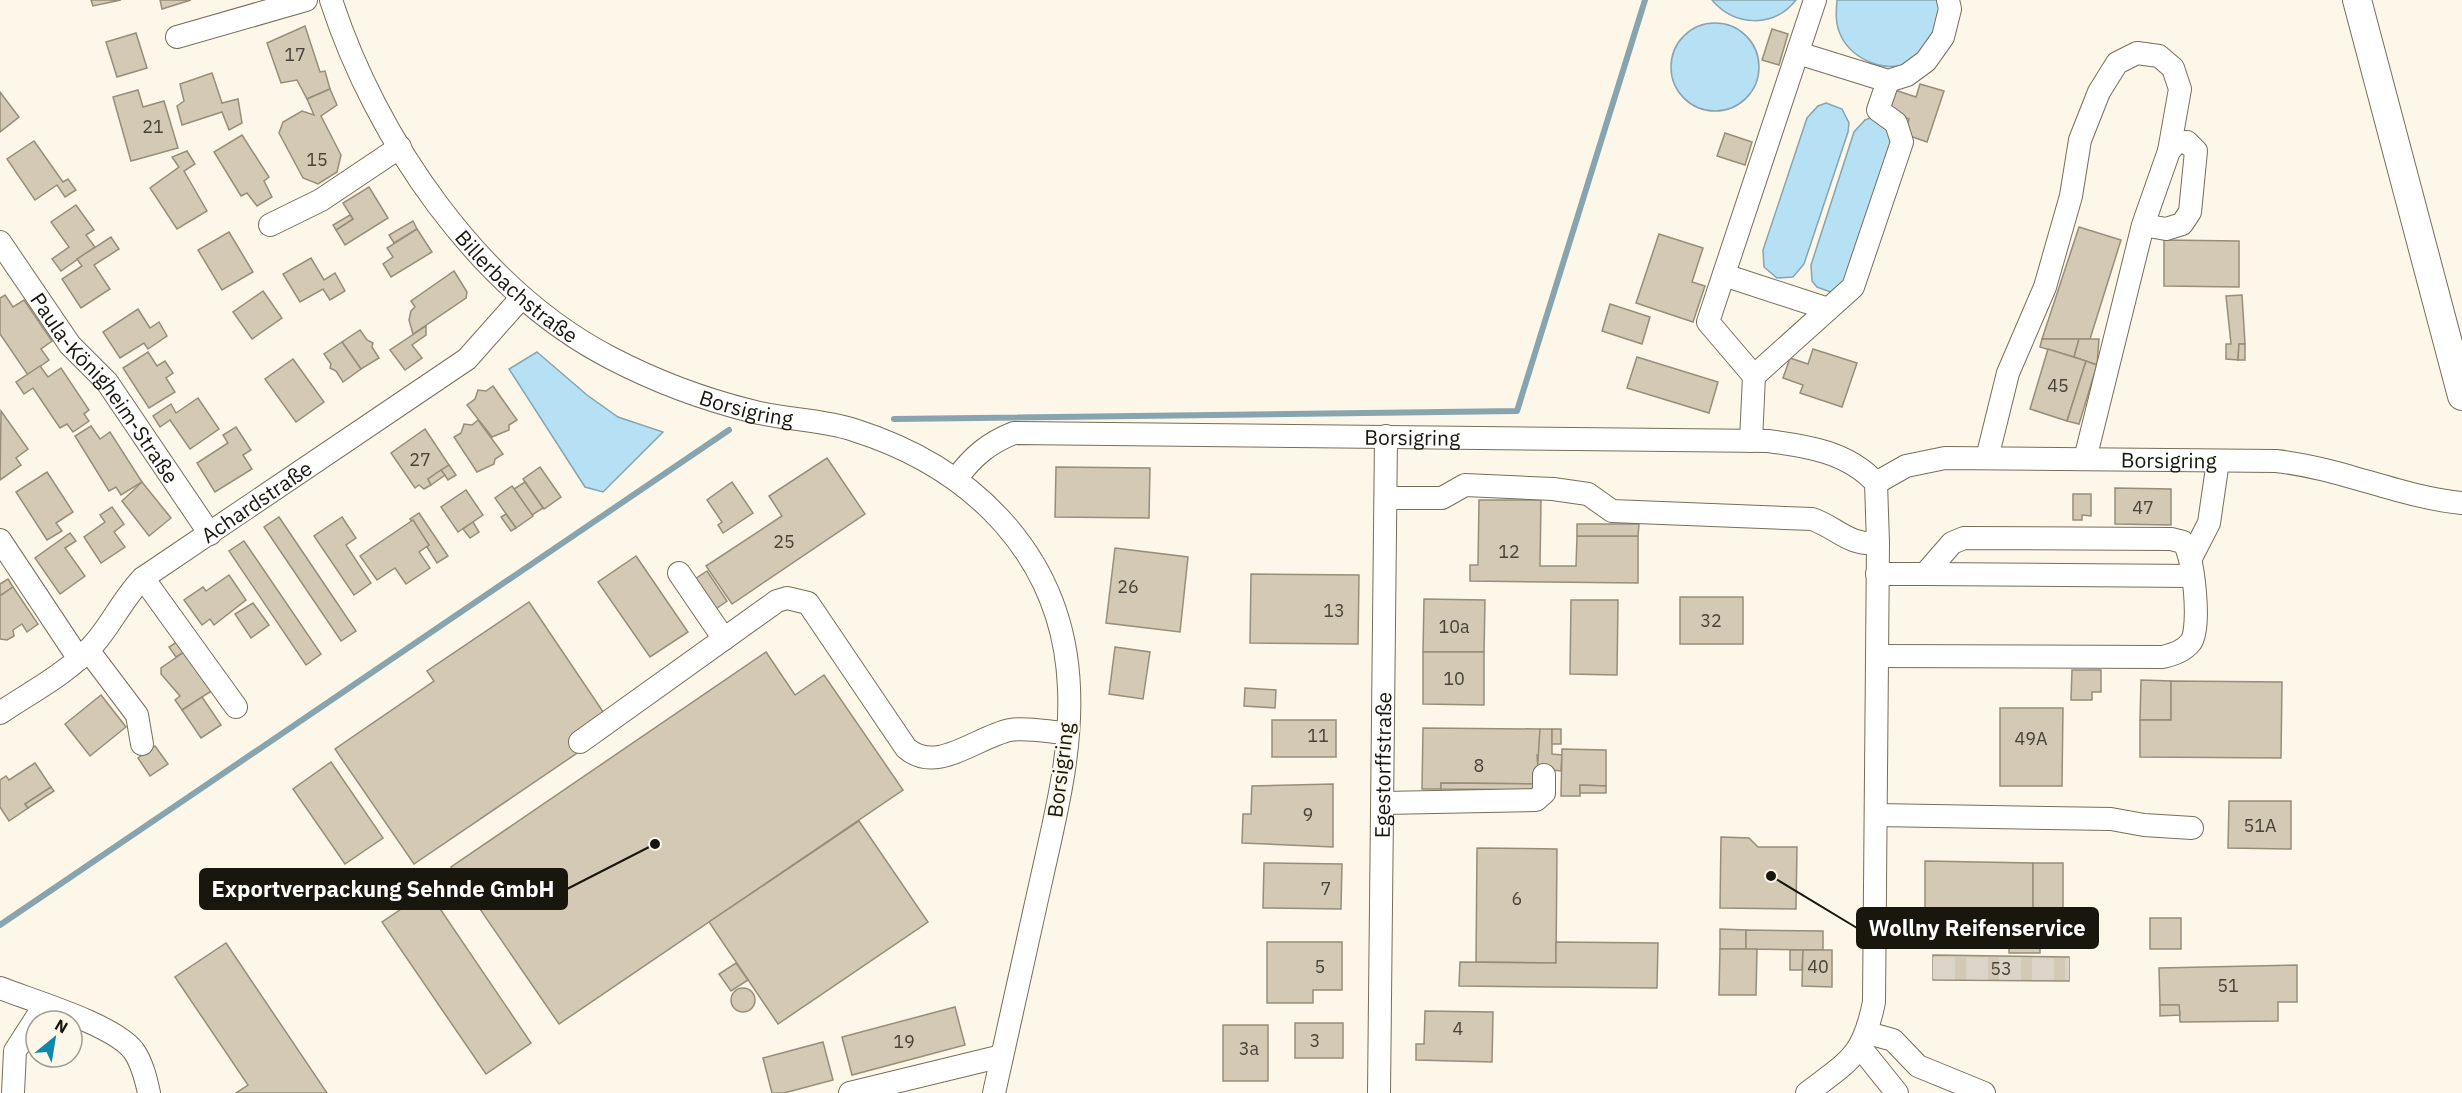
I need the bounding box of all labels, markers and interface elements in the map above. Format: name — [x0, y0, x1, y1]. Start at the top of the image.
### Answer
house number: 17 — [284, 43, 306, 66]
house number: 21 — [142, 115, 164, 138]
house number: 15 — [306, 148, 328, 171]
street label: Billerbachstraße — [449, 224, 584, 349]
street label: Paula-Königheim-Straße — [24, 287, 185, 489]
house number: 45 — [2047, 374, 2069, 397]
street label: Borsigring — [696, 383, 795, 432]
street label: Borsigring — [1364, 423, 1460, 452]
street label: Borsigring — [2121, 446, 2217, 474]
house number: 27 — [409, 448, 431, 471]
street label: Achardstraße — [195, 454, 317, 549]
house number: 47 — [2132, 496, 2154, 519]
house number: 25 — [773, 530, 795, 553]
house number: 12 — [1498, 540, 1520, 563]
house number: 26 — [1117, 575, 1139, 598]
house number: 13 — [1323, 599, 1345, 622]
house number: 32 — [1700, 609, 1722, 632]
house number: 10a — [1438, 615, 1470, 638]
house number: 10 — [1443, 667, 1465, 690]
street label: Egestorffstraße — [1368, 692, 1397, 838]
street label: Borsigring — [1040, 721, 1080, 819]
house number: 11 — [1307, 724, 1329, 747]
house number: 49A — [2014, 727, 2048, 750]
house number: 8 — [1474, 754, 1484, 777]
house number: 9 — [1303, 803, 1313, 826]
house number: 51A — [2243, 814, 2277, 837]
callout: Exportverpackung Sehnde GmbH — [200, 869, 567, 909]
text: Exportverpackung Sehnde GmbH — [211, 874, 555, 903]
house number: 7 — [1321, 877, 1331, 900]
house number: 6 — [1512, 887, 1522, 910]
callout: Wollny Reifenservice — [1857, 908, 2098, 948]
text: Wollny Reifenservice — [1868, 913, 2086, 942]
house number: 5 — [1315, 955, 1325, 978]
house number: 40 — [1807, 955, 1829, 978]
house number: 53 — [1990, 957, 2012, 980]
house number: 51 — [2217, 974, 2239, 997]
north arrow — [24, 1009, 84, 1069]
text: N — [51, 1014, 72, 1038]
house number: 4 — [1453, 1017, 1464, 1040]
house number: 3 — [1310, 1029, 1320, 1052]
house number: 19 — [893, 1030, 915, 1053]
house number: 3a — [1239, 1037, 1260, 1060]

